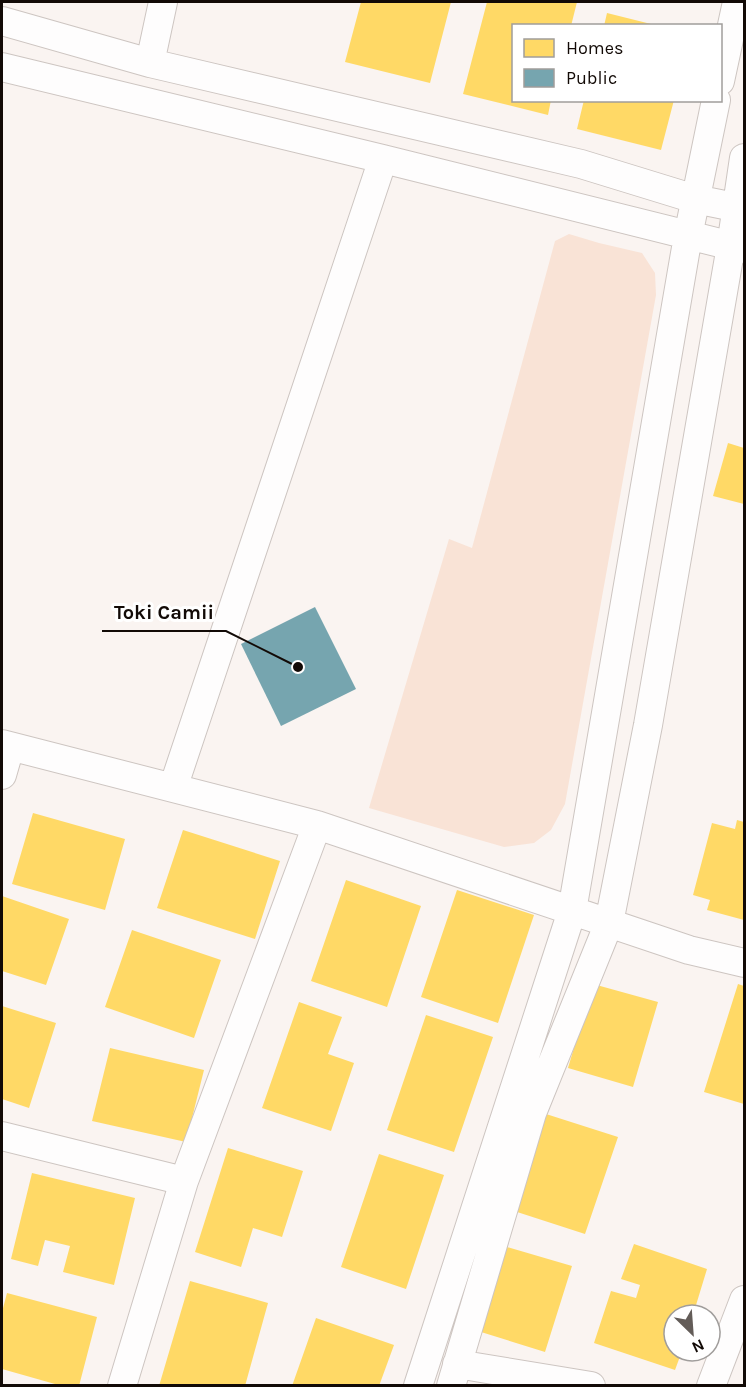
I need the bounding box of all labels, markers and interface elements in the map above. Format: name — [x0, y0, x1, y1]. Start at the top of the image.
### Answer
legend — [512, 24, 722, 102]
text: Homes — [566, 37, 623, 59]
text: Public — [566, 67, 617, 89]
callout: Toki Camii — [102, 593, 226, 631]
text: Toki Camii — [114, 601, 214, 624]
north arrow — [662, 1303, 722, 1363]
text: N — [689, 1335, 707, 1357]

